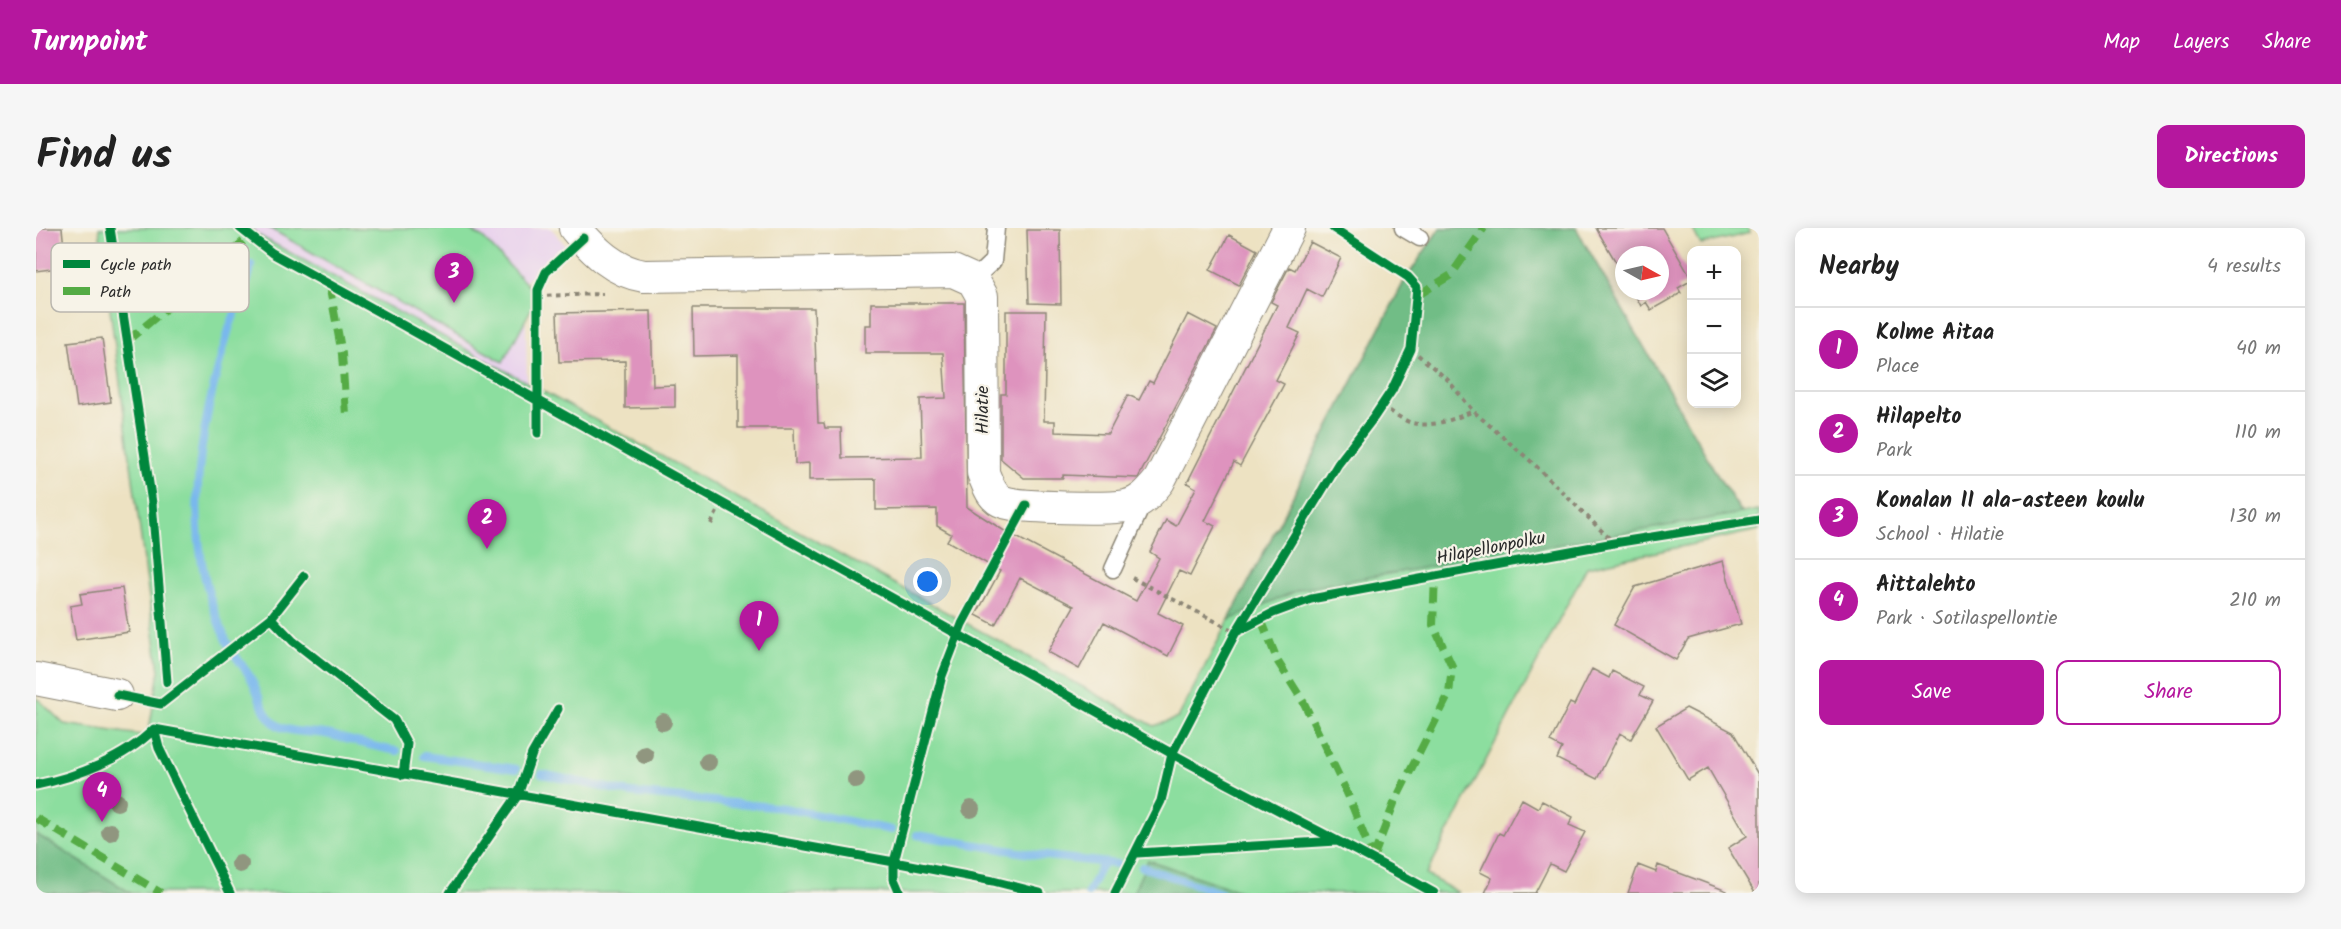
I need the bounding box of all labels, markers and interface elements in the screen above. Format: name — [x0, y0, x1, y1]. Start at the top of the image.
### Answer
text: Turnpoint — [30, 20, 148, 65]
text: Map — [2103, 26, 2140, 59]
text: Layers — [2173, 26, 2229, 59]
text: Share — [2262, 26, 2311, 59]
text: Find us — [36, 123, 172, 190]
button: Directions — [2157, 125, 2305, 188]
legend — [51, 243, 249, 312]
north arrow — [1615, 246, 1669, 300]
map controls — [1687, 246, 1741, 408]
button: + — [1687, 246, 1741, 300]
text: Nearby — [1819, 246, 1899, 288]
text: 4 results — [2207, 251, 2281, 283]
text: Cycle path — [100, 253, 172, 278]
pin: 3 — [434, 254, 474, 303]
text: Path — [100, 280, 131, 305]
button: − — [1687, 300, 1741, 354]
text: Kolme Aitaa — [1876, 316, 1994, 351]
text: 1 — [1835, 333, 1842, 365]
text: 40 m — [2236, 333, 2281, 365]
text: Place — [1876, 351, 1919, 383]
button: layers — [1687, 354, 1741, 408]
street label: Hilatie — [969, 386, 998, 434]
text: Hilapelto — [1876, 400, 1962, 435]
text: 2 — [1833, 417, 1844, 449]
text: 110 m — [2235, 417, 2281, 449]
text: Park — [1876, 435, 1912, 467]
text: Konalan II ala-asteen koulu — [1876, 484, 2144, 519]
pin: 2 — [468, 500, 506, 549]
text: 3 — [1833, 501, 1844, 533]
text: 130 m — [2229, 501, 2281, 533]
text: School · Hilatie — [1876, 519, 2004, 551]
street label: Hilapellonpolku — [1434, 524, 1548, 574]
your location — [913, 567, 942, 596]
text: Aittalehto — [1876, 568, 1976, 603]
text: 4 — [1833, 585, 1844, 617]
text: 210 m — [2229, 585, 2281, 617]
pin: 1 — [740, 602, 778, 651]
text: Park · Sotilaspellontie — [1876, 603, 2058, 635]
button: Save — [1819, 660, 2044, 725]
button: Share — [2056, 660, 2281, 725]
pin: 4 — [82, 772, 122, 822]

